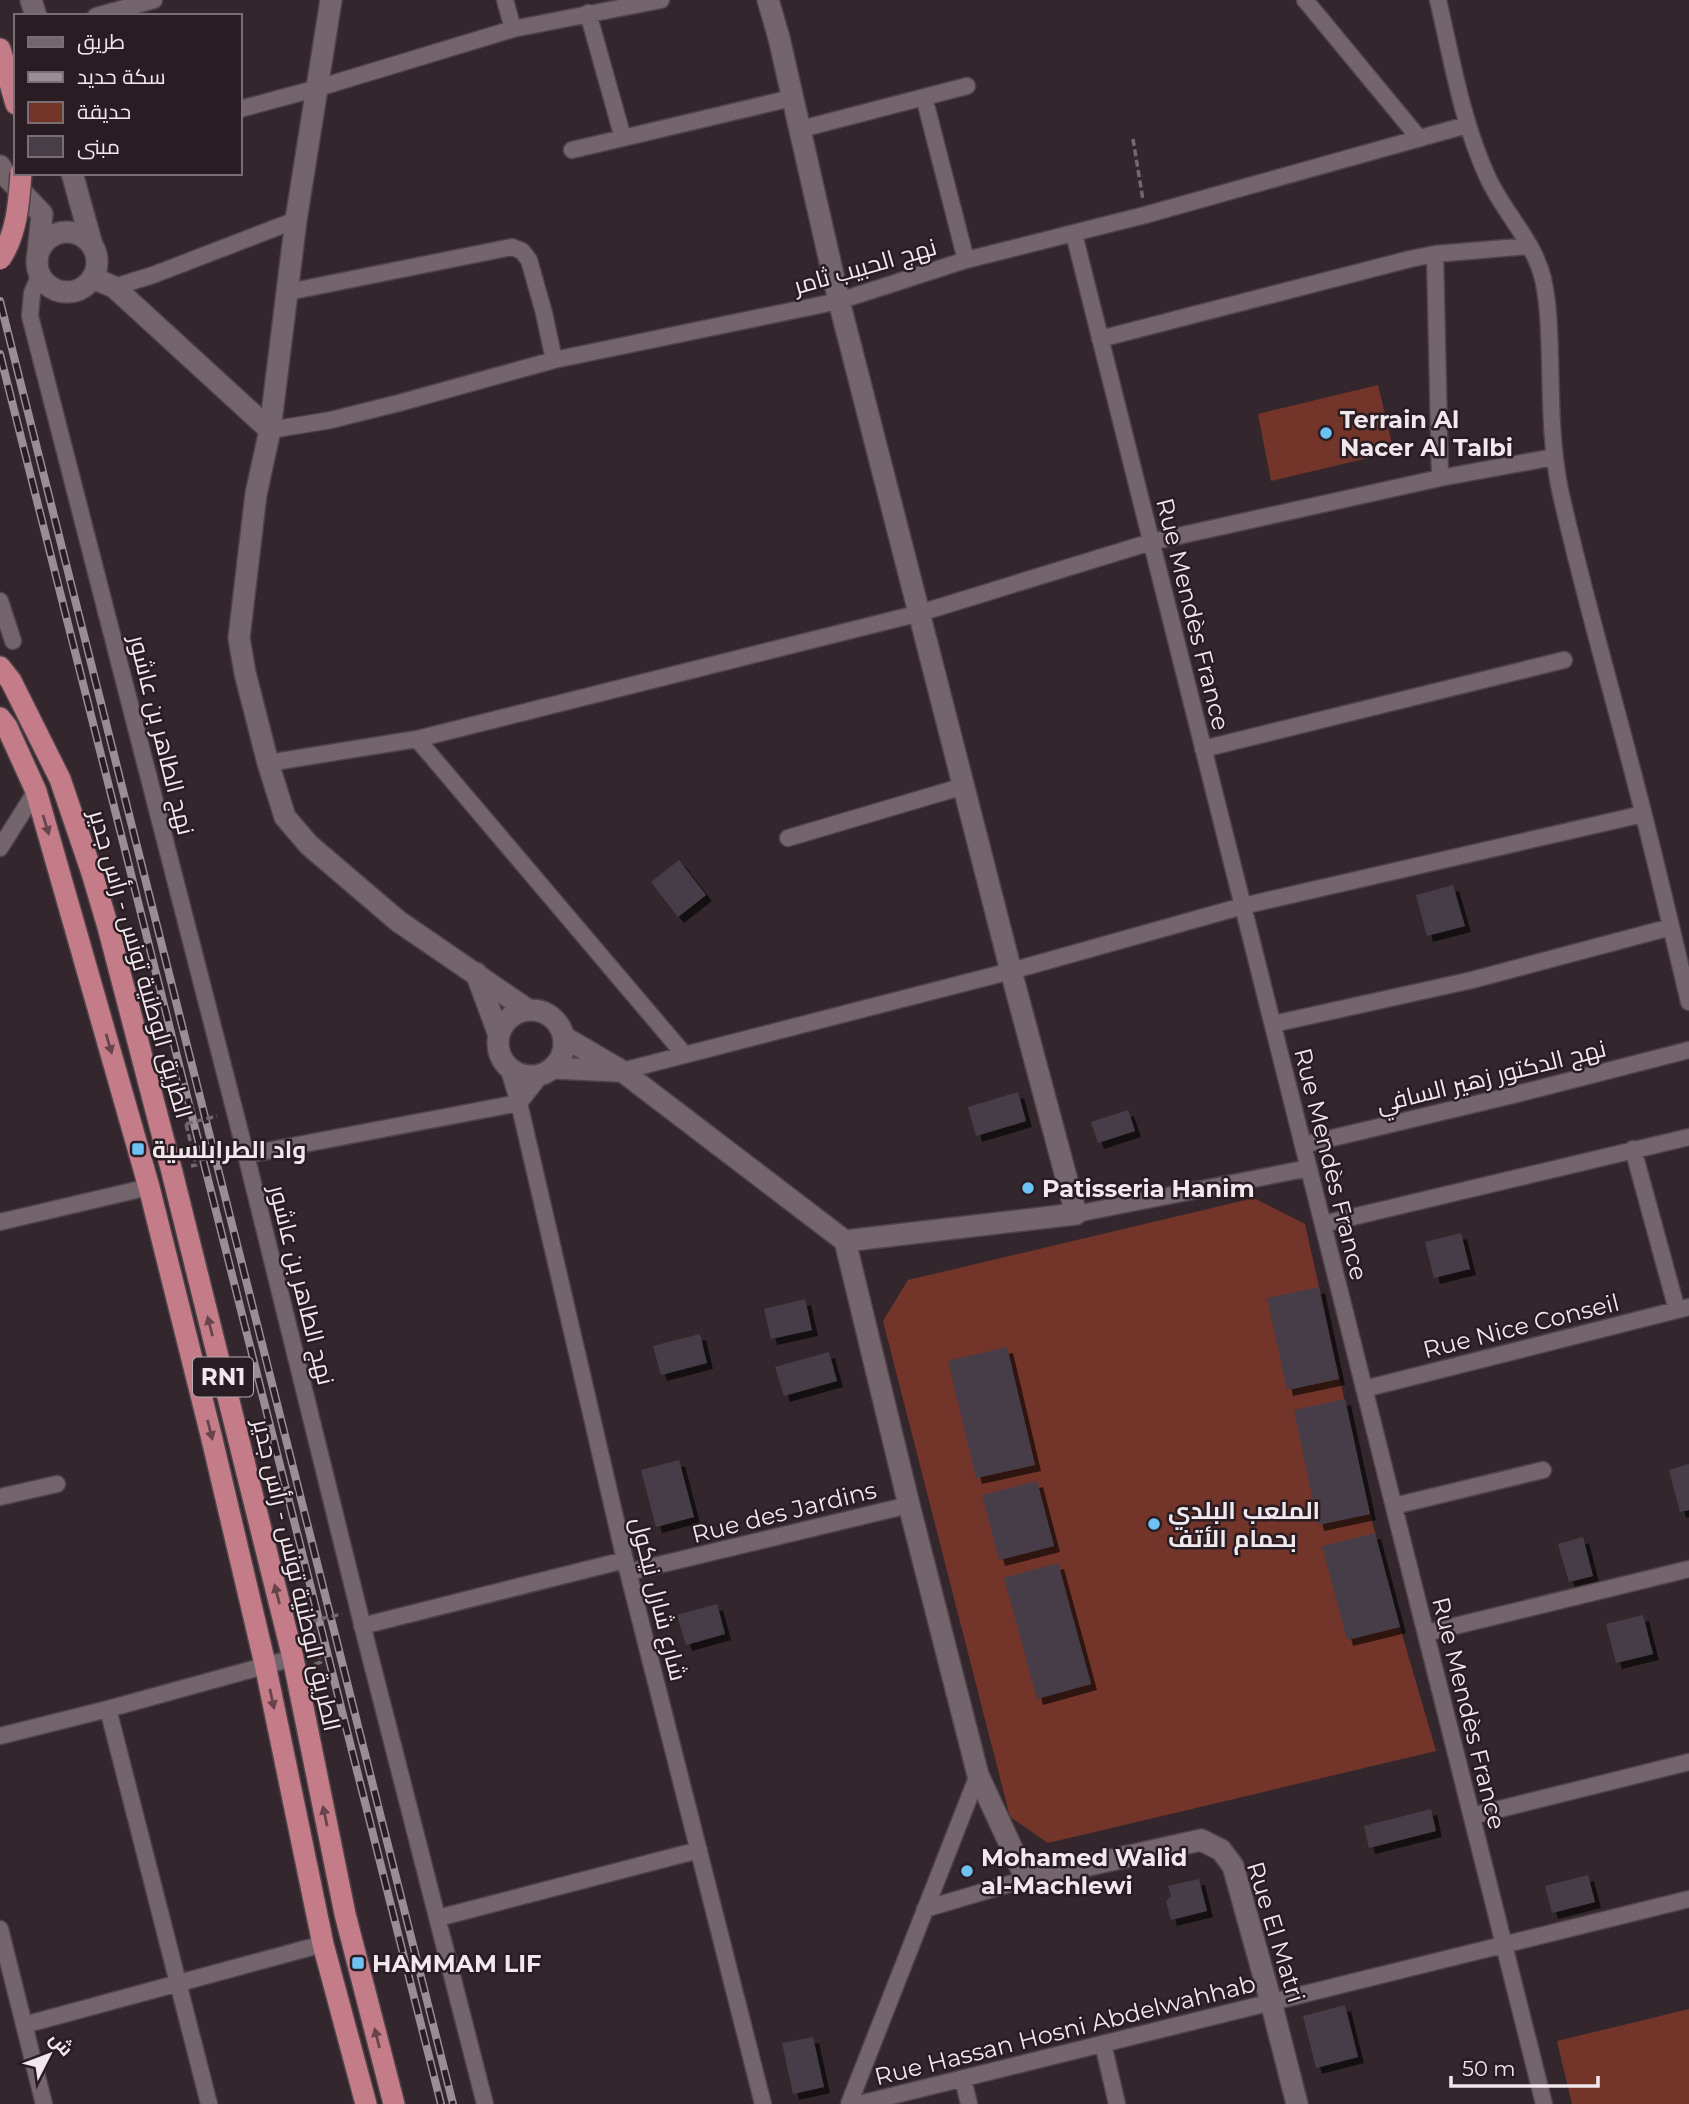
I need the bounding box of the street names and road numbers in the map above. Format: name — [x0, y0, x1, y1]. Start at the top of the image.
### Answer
street label: نهج الحبيب ثامر — [788, 232, 940, 303]
street label: Rue Mendès France — [1150, 495, 1236, 733]
street label: نهج الطاهر بن عاشور — [121, 630, 201, 839]
street label: الطريق الوطنية تونس - رأس جدير — [82, 804, 200, 1122]
street label: نهج الدكتور زهير السافي — [1373, 1033, 1610, 1123]
street label: Rue Mendès France — [1288, 1045, 1374, 1283]
street label: نهج الطاهر بن عاشور — [261, 1180, 341, 1389]
street label: Rue Nice Conseil — [1420, 1288, 1622, 1364]
road number: RN1 — [193, 1358, 253, 1396]
street label: الطريق الوطنية تونس - رأس جدير — [245, 1414, 348, 1734]
street label: Rue des Jardins — [689, 1475, 879, 1549]
street label: شارع شارل نيكول — [623, 1514, 693, 1684]
street label: Rue Mendès France — [1426, 1594, 1512, 1832]
street label: Rue El Matri — [1241, 1858, 1311, 2006]
street label: Rue Hassan Hosni Abdelwahhab — [871, 1969, 1259, 2091]

